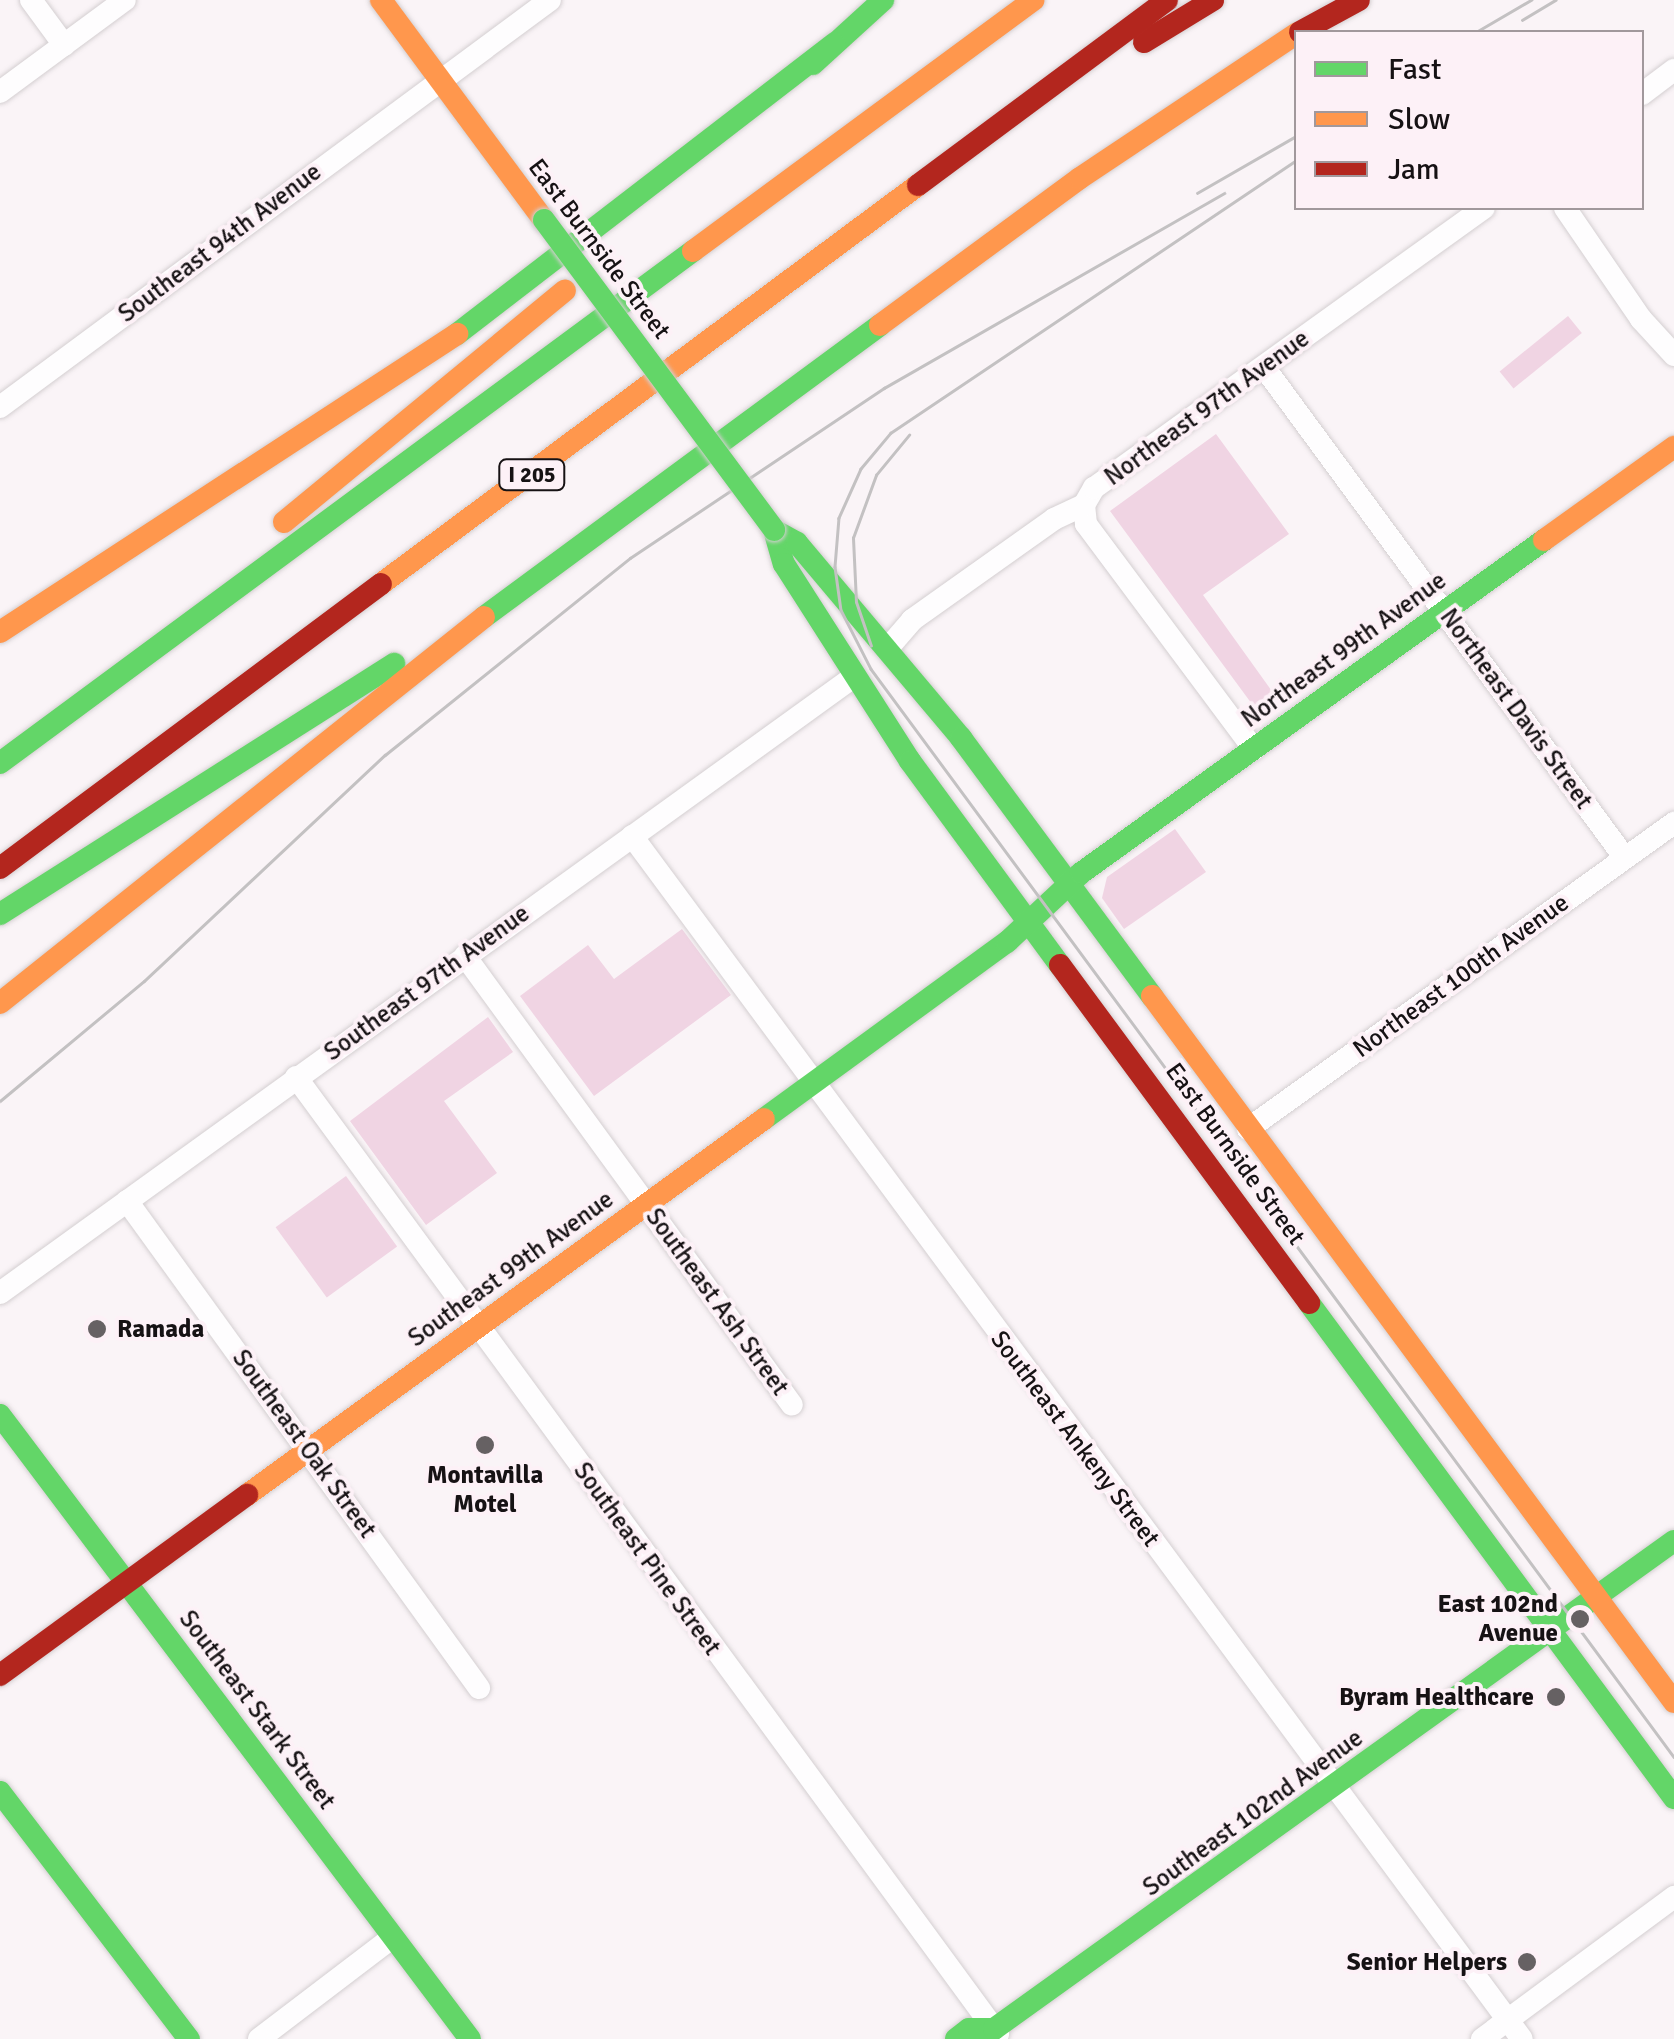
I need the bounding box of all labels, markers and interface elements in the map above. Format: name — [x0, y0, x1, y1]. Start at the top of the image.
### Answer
legend — [1294, 30, 1644, 210]
text: Fast — [1388, 51, 1441, 88]
text: Slow — [1388, 101, 1450, 138]
text: Jam — [1388, 151, 1440, 188]
street label: East Burnside Street — [522, 153, 676, 345]
street label: Southeast 94th Avenue — [113, 157, 327, 329]
street label: Northeast 97th Avenue — [1099, 324, 1315, 492]
road number: I 205 — [497, 458, 567, 492]
street label: Northeast 99th Avenue — [1236, 566, 1452, 734]
street label: Northeast Davis Street — [1433, 603, 1599, 815]
street label: Northeast 100th Avenue — [1347, 888, 1575, 1064]
street label: Southeast 97th Avenue — [319, 898, 535, 1068]
street label: East Burnside Street — [1159, 1057, 1311, 1251]
street label: Southeast 99th Avenue — [403, 1184, 619, 1354]
street label: Southeast Ash Street — [639, 1203, 795, 1401]
place label: Ramada — [117, 1314, 204, 1344]
marker: Ramada — [86, 1318, 108, 1340]
street label: Southeast Ankeny Street — [984, 1325, 1166, 1553]
street label: Southeast Oak Street — [226, 1344, 382, 1544]
marker: Montavilla Motel — [474, 1434, 496, 1456]
street label: Southeast Pine Street — [567, 1457, 727, 1661]
place label: Montavilla Motel — [427, 1461, 543, 1520]
place label: East 102nd Avenue — [1437, 1590, 1558, 1649]
street label: Southeast Stark Street — [173, 1605, 341, 1815]
marker: East 102nd Avenue — [1567, 1606, 1593, 1632]
place label: Byram Healthcare — [1339, 1682, 1534, 1712]
marker: Byram Healthcare — [1543, 1684, 1569, 1710]
street label: Southeast 102nd Avenue — [1137, 1723, 1369, 1903]
place label: Senior Helpers — [1347, 1947, 1507, 1977]
marker: Senior Helpers — [1516, 1951, 1538, 1973]

